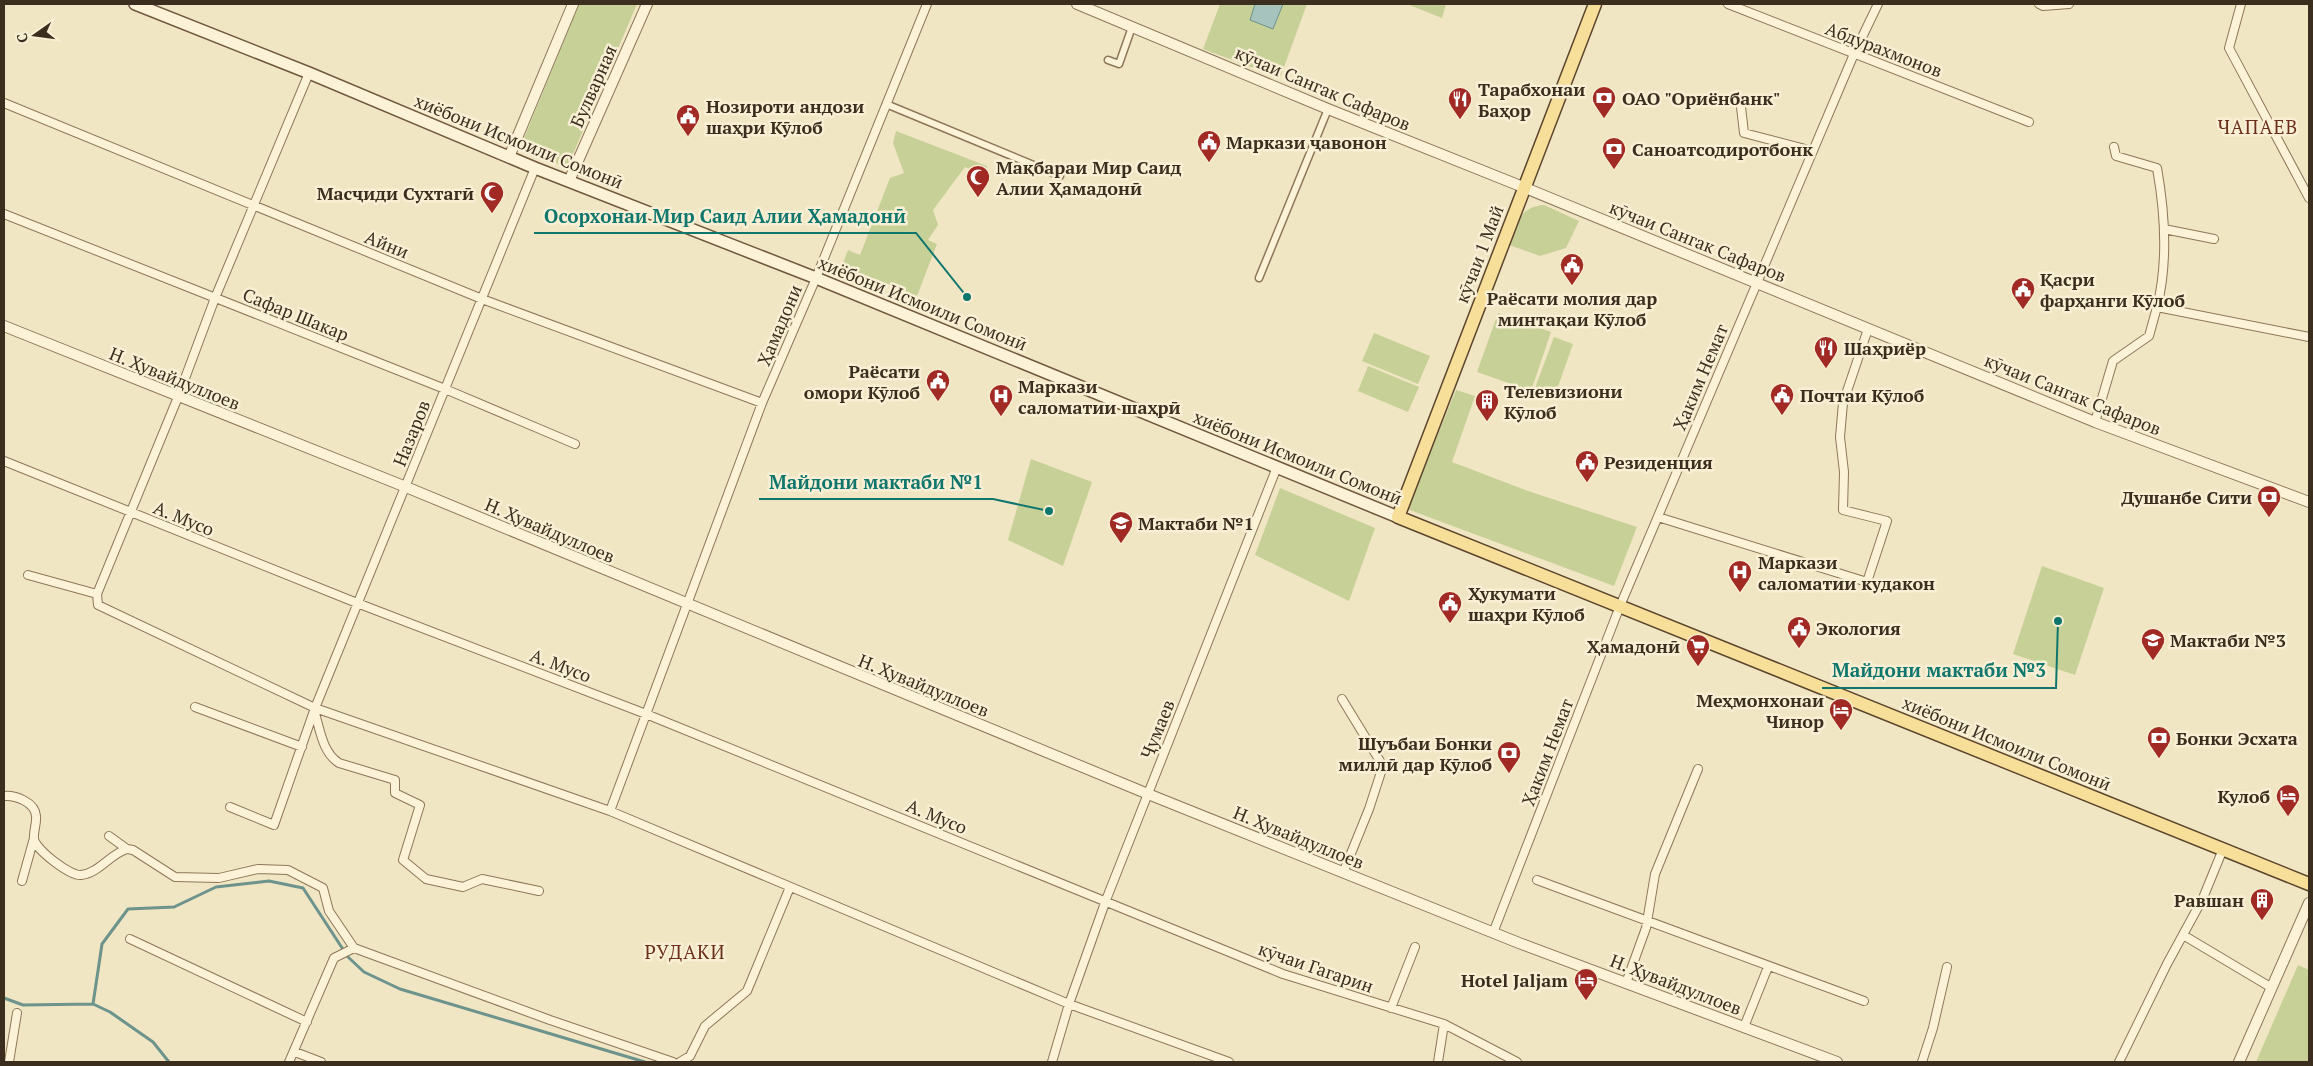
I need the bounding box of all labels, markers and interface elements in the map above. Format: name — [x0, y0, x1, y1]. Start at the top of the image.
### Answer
north arrow — [10, 10, 60, 60]
street label: Абдурахмонов — [1822, 16, 1946, 82]
text: С — [12, 32, 32, 45]
street label: кӯчаи Сангак Сафаров — [1232, 40, 1414, 136]
street label: Булварная — [564, 41, 622, 131]
place label: Тарабхонаи Баҳор — [1478, 77, 1585, 122]
bank icon: ОАО "Ориёнбанк" — [1591, 85, 1617, 119]
restaurant icon: Тарабхонаи Баҳор — [1447, 86, 1473, 120]
place label: ОАО "Ориёнбанк" — [1622, 86, 1780, 110]
street label: хиёбони Исмоили Сомонӣ — [411, 88, 627, 194]
place label: Нозироти андози шаҳри Кӯлоб — [706, 94, 864, 139]
public building icon: Нозироти андози шаҳри Кӯлоб — [675, 103, 701, 137]
district label: ЧАПАЕВ — [2218, 114, 2298, 139]
public building icon: Маркази ҷавонон — [1196, 129, 1222, 163]
place label: Маркази ҷавонон — [1226, 130, 1387, 154]
bank icon: Саноатсодиротбонк — [1601, 136, 1627, 170]
place label: Саноатсодиротбонк — [1632, 137, 1813, 161]
place label: Мақбараи Мир Саид Алии Ҳамадонӣ — [996, 155, 1182, 200]
mosque icon: Мақбараи Мир Саид Алии Ҳамадонӣ — [965, 164, 991, 198]
mosque icon: Масҷиди Сухтагӣ — [479, 180, 505, 214]
place label: Масҷиди Сухтагӣ — [317, 181, 474, 205]
street label: кӯчаи Сангак Сафаров — [1606, 195, 1790, 287]
callout: Осорхонаи Мир Саид Алии Ҳамадонӣ — [534, 199, 916, 233]
street label: кӯчаи 1 Май — [1449, 202, 1509, 306]
text: Осорхонаи Мир Саид Алии Ҳамадонӣ — [544, 203, 906, 228]
street label: Айни — [361, 224, 413, 264]
street label: хиёбони Исмоили Сомонӣ — [815, 250, 1031, 356]
public building icon: Раёсати молия дар минтақаи Кӯлоб — [1559, 252, 1585, 286]
place label: Қасри фарҳанги Кӯлоб — [2040, 267, 2185, 312]
public building icon: Қасри фарҳанги Кӯлоб — [2010, 276, 2036, 310]
street label: Ҳамадони — [751, 281, 807, 369]
street label: Сафар Шакар — [239, 282, 353, 346]
place label: Раёсати молия дар минтақаи Кӯлоб — [1487, 286, 1657, 331]
street label: Ҳаким Немат — [1667, 320, 1733, 434]
restaurant icon: Шаҳриёр — [1813, 335, 1839, 369]
place label: Шаҳриёр — [1844, 336, 1926, 360]
street label: Н. Ҳувайдуллоев — [106, 341, 244, 415]
street label: кӯчаи Сангак Сафаров — [1981, 348, 2165, 440]
place label: Раёсати омори Кӯлоб — [804, 359, 920, 404]
public building icon: Раёсати омори Кӯлоб — [925, 368, 951, 402]
place label: Маркази саломатии шаҳрӣ — [1018, 374, 1181, 419]
place label: Телевизиони Кӯлоб — [1504, 379, 1623, 424]
public building icon: Почтаи Кӯлоб — [1769, 382, 1795, 416]
hospital icon: Маркази саломатии шаҳрӣ — [988, 383, 1014, 417]
place label: Почтаи Кӯлоб — [1800, 383, 1924, 407]
building icon: Телевизиони Кӯлоб — [1474, 388, 1500, 422]
street label: Назаров — [387, 396, 435, 470]
street label: хиёбони Исмоили Сомонӣ — [1190, 404, 1406, 510]
public building icon: Резиденция — [1574, 449, 1600, 483]
place label: Резиденция — [1604, 450, 1713, 474]
callout: Майдони мактаби №1 — [759, 465, 993, 499]
text: Майдони мактаби №1 — [769, 469, 983, 494]
bank icon: Душанбе Сити — [2256, 484, 2282, 518]
place label: Душанбе Сити — [2121, 485, 2252, 509]
street label: Н. Ҳувайдуллоев — [481, 492, 619, 568]
street label: А. Мусо — [150, 495, 218, 541]
school or university icon: Мактаби №1 — [1108, 510, 1134, 544]
place label: Мактаби №1 — [1138, 511, 1254, 535]
place label: Маркази саломатии кудакон — [1758, 550, 1935, 595]
hospital icon: Маркази саломатии кудакон — [1727, 559, 1753, 593]
place label: Ҳукумати шаҳри Кӯлоб — [1468, 581, 1585, 626]
public building icon: Ҳукумати шаҳри Кӯлоб — [1437, 590, 1463, 624]
public building icon: Экология — [1786, 615, 1812, 649]
place label: Экология — [1816, 616, 1901, 640]
school or university icon: Мактаби №3 — [2140, 627, 2166, 661]
place label: Мактаби №3 — [2170, 628, 2286, 652]
supermarket icon: Ҳамадонӣ — [1685, 633, 1711, 667]
place label: Ҳамадонӣ — [1587, 634, 1680, 658]
street label: А. Мусо — [527, 642, 595, 688]
street label: Н. Ҳувайдуллоев — [855, 648, 993, 722]
callout: Майдони мактаби №3 — [1822, 654, 2056, 688]
text: Майдони мактаби №3 — [1832, 657, 2046, 682]
place label: Меҳмонхонаи Чинор — [1696, 688, 1824, 733]
street label: хиёбони Исмоили Сомонӣ — [1899, 690, 2115, 796]
street label: Ҳаким Немат — [1516, 695, 1579, 809]
street label: Ҷумаев — [1134, 696, 1180, 762]
hotel icon: Меҳмонхонаи Чинор — [1828, 697, 1854, 731]
bank icon: Бонки Эсхата — [2146, 725, 2172, 759]
place label: Бонки Эсхата — [2176, 726, 2298, 750]
place label: Шуъбаи Бонки миллӣ дар Кӯлоб — [1339, 731, 1492, 776]
bank icon: Шуъбаи Бонки миллӣ дар Кӯлоб — [1496, 740, 1522, 774]
hotel icon: Кулоб — [2275, 783, 2301, 817]
place label: Кулоб — [2217, 784, 2270, 808]
street label: А. Мусо — [903, 793, 971, 839]
street label: Н. Ҳувайдуллоев — [1230, 800, 1368, 874]
building icon: Равшан — [2249, 887, 2275, 921]
place label: Равшан — [2174, 888, 2244, 912]
street label: кӯчаи Гагарин — [1255, 936, 1377, 998]
district label: РУДАКИ — [645, 939, 725, 964]
street label: Н. Ҳувайдуллоев — [1607, 948, 1745, 1020]
hotel icon: Hotel Jaljam — [1573, 967, 1599, 1001]
place label: Hotel Jaljam — [1461, 968, 1568, 992]

